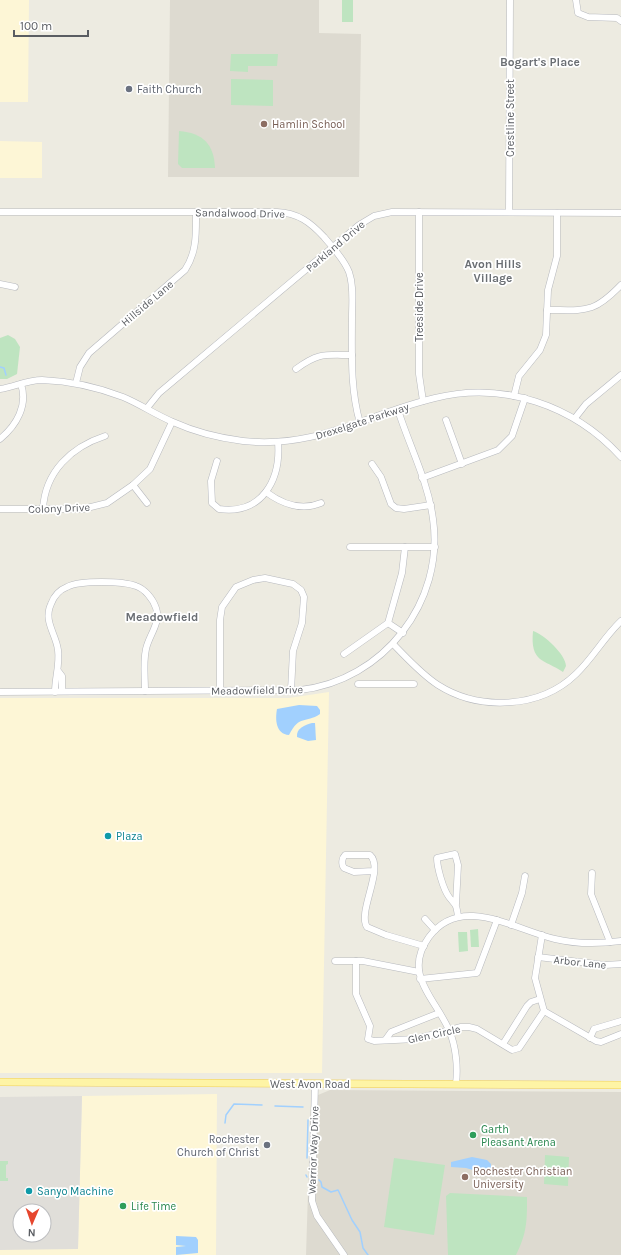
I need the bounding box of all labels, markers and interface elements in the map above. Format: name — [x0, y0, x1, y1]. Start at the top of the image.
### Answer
scale bar — [14, 12, 88, 38]
text: 100 m — [20, 19, 52, 33]
district label: Bogart's Place — [500, 55, 580, 69]
street label: Crestline Street — [504, 79, 517, 157]
place label: Faith Church — [137, 83, 202, 96]
marker: Faith Church — [124, 84, 134, 94]
place label: Hamlin School — [272, 118, 345, 131]
marker: Hamlin School — [259, 119, 269, 129]
street label: Sandalwood Drive — [195, 206, 285, 221]
street label: Parkland Drive — [303, 218, 368, 275]
district label: Avon Hills Village — [465, 257, 521, 285]
street label: Treeside Drive — [413, 272, 426, 342]
street label: Hillside Lane — [119, 278, 176, 329]
street label: Drexelgate Parkway — [314, 400, 410, 443]
street label: Colony Drive — [28, 501, 91, 516]
district label: Meadowfield — [126, 610, 198, 624]
street label: Meadowfield Drive — [211, 683, 304, 698]
place label: Plaza — [116, 830, 143, 843]
marker: Plaza — [103, 831, 113, 841]
street label: Arbor Lane — [553, 953, 607, 972]
street label: Glen Circle — [407, 1023, 462, 1046]
street label: West Avon Road — [270, 1078, 350, 1091]
street label: Warrior Way Drive — [305, 1105, 322, 1194]
place label: Garth Pleasant Arena — [481, 1123, 556, 1149]
marker: Garth Pleasant Arena — [468, 1130, 478, 1140]
place label: Rochester Church of Christ — [177, 1133, 259, 1159]
marker: Rochester Church of Christ — [262, 1140, 272, 1150]
place label: Rochester Christian University — [473, 1165, 572, 1191]
marker: Rochester Christian University — [460, 1172, 470, 1182]
place label: Sanyo Machine — [37, 1185, 114, 1198]
marker: Sanyo Machine — [24, 1186, 34, 1196]
place label: Life Time — [131, 1200, 177, 1213]
marker: Life Time — [118, 1201, 128, 1211]
north arrow — [12, 1203, 52, 1243]
text: N — [27, 1226, 36, 1239]

